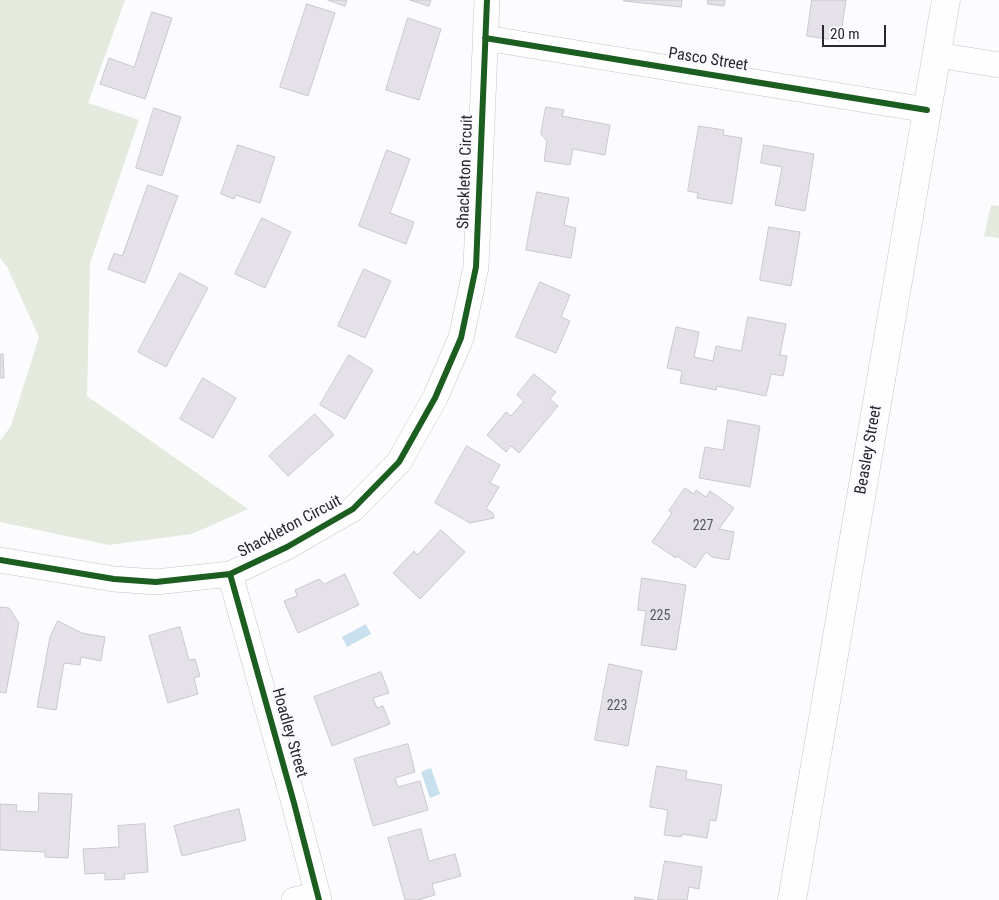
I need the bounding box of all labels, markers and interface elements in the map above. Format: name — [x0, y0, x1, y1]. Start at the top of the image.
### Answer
scale bar — [824, 15, 888, 47]
text: 20 m — [830, 25, 860, 43]
street label: Pasco Street — [667, 44, 749, 76]
street label: Shackleton Circuit — [454, 114, 478, 230]
street label: Beasley Street — [852, 404, 886, 496]
street label: Shackleton Circuit — [235, 492, 345, 562]
house number: 227 — [693, 518, 713, 534]
house number: 225 — [650, 608, 670, 624]
street label: Hoadley Street — [267, 686, 311, 780]
house number: 223 — [607, 698, 627, 714]

